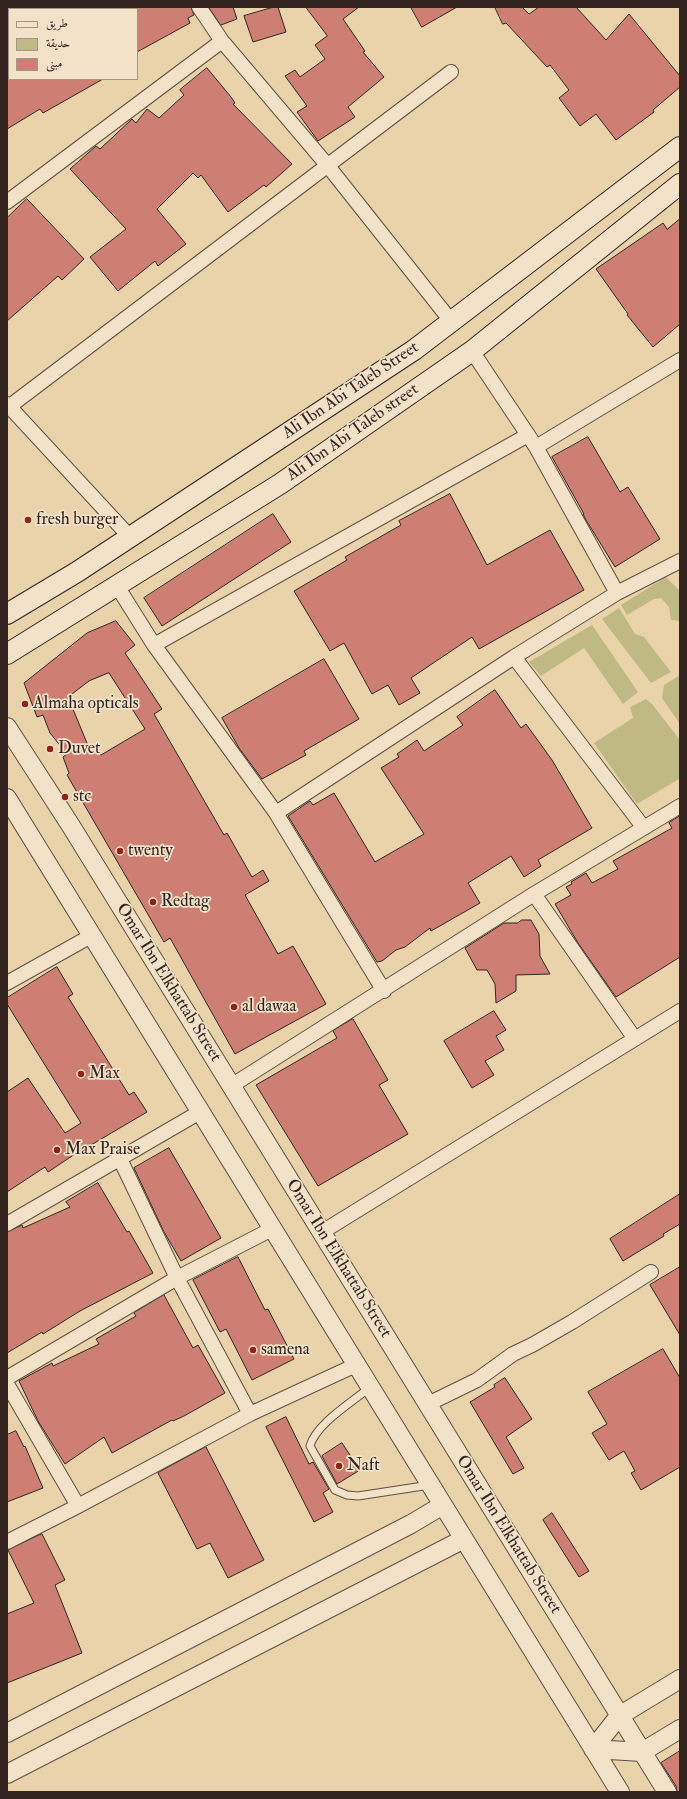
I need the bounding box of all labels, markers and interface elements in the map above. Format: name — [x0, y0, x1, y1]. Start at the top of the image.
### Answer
legend — [8, 8, 138, 80]
text: طريق — [46, 16, 68, 31]
text: حديقة — [46, 36, 70, 51]
text: مبنى — [46, 56, 62, 71]
street label: Ali Ibn Abi Taleb Street — [279, 338, 423, 444]
street label: Ali Ibn Abi Taleb street — [283, 380, 423, 486]
place label: fresh burger — [36, 510, 118, 530]
marker: fresh burger — [23, 515, 33, 525]
place label: Almaha opticals — [33, 694, 139, 714]
marker: Almaha opticals — [20, 699, 30, 709]
place label: Duvet — [58, 739, 100, 759]
marker: Duvet — [45, 744, 55, 754]
place label: stc — [73, 787, 91, 807]
marker: stc — [60, 792, 70, 802]
place label: twenty — [128, 841, 173, 861]
marker: twenty — [115, 846, 125, 856]
place label: Redtag — [161, 892, 209, 912]
marker: Redtag — [148, 897, 158, 907]
street label: Omar Ibn Elkhattab Street — [111, 900, 225, 1066]
place label: al dawaa — [242, 997, 297, 1017]
marker: al dawaa — [229, 1002, 239, 1012]
place label: Max — [89, 1064, 120, 1084]
marker: Max — [76, 1069, 86, 1079]
place label: Max Praise — [65, 1140, 140, 1160]
marker: Max Praise — [52, 1145, 62, 1155]
street label: Omar Ibn Elkhattab Street — [281, 1176, 395, 1342]
place label: samena — [261, 1340, 310, 1360]
marker: samena — [248, 1345, 258, 1355]
street label: Omar Ibn Elkhattab Street — [451, 1452, 565, 1618]
place label: Naft — [347, 1456, 380, 1476]
marker: Naft — [334, 1461, 344, 1471]

